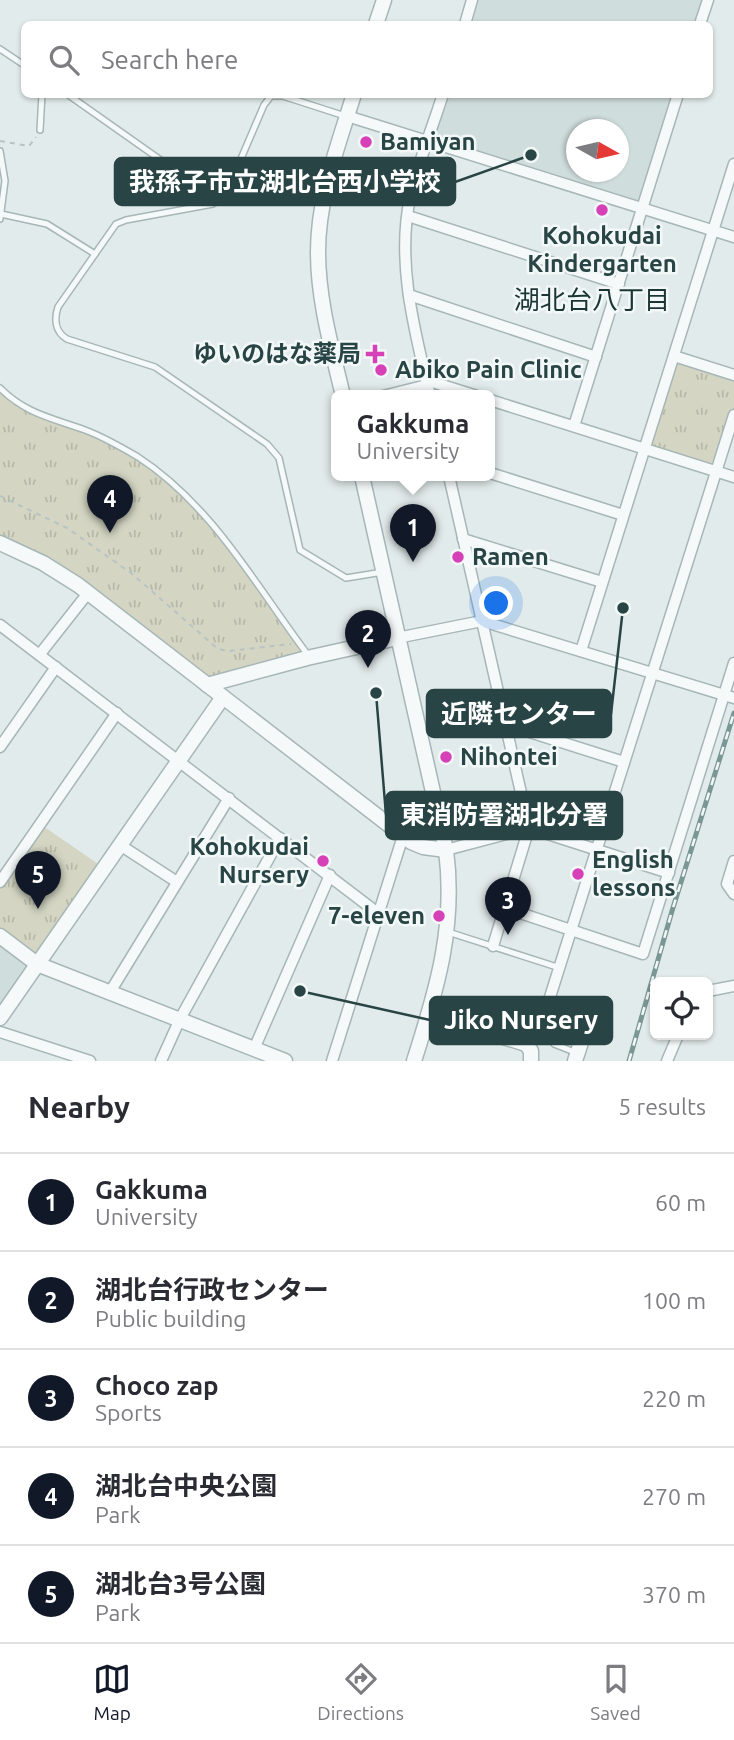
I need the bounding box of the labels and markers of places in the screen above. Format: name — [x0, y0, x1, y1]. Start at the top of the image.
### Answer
place label: Bamiyan — [380, 128, 476, 155]
marker: Bamiyan — [358, 134, 374, 150]
callout: 我孫子市立湖北台西小学校 — [115, 158, 455, 205]
marker: Kohokudai Kindergarten — [594, 202, 610, 218]
place label: Kohokudai Kindergarten — [527, 222, 677, 277]
place label: ゆいのはな薬局 — [193, 340, 361, 367]
marker: ゆいのはな薬局 — [367, 346, 383, 362]
place label: Abiko Pain Clinic — [395, 356, 582, 383]
marker: Abiko Pain Clinic — [373, 362, 389, 378]
pin: 4 — [87, 475, 133, 533]
pin: 1 — [390, 504, 436, 562]
place label: Ramen — [472, 543, 549, 570]
marker: Ramen — [450, 549, 466, 565]
pin: 2 — [345, 610, 391, 668]
callout: 近隣センター — [427, 690, 611, 737]
place label: Nihontei — [460, 743, 558, 770]
marker: Nihontei — [438, 749, 454, 765]
callout: 東消防署湖北分署 — [386, 792, 622, 839]
place label: Kohokudai Nursery — [190, 833, 309, 888]
place label: English lessons — [592, 846, 676, 901]
pin: 5 — [15, 851, 61, 909]
marker: Kohokudai Nursery — [315, 853, 331, 869]
marker: English lessons — [570, 866, 586, 882]
pin: 3 — [485, 877, 531, 935]
place label: 7-eleven — [328, 902, 425, 929]
marker: 7-eleven — [431, 908, 447, 924]
callout: Jiko Nursery — [430, 997, 612, 1044]

